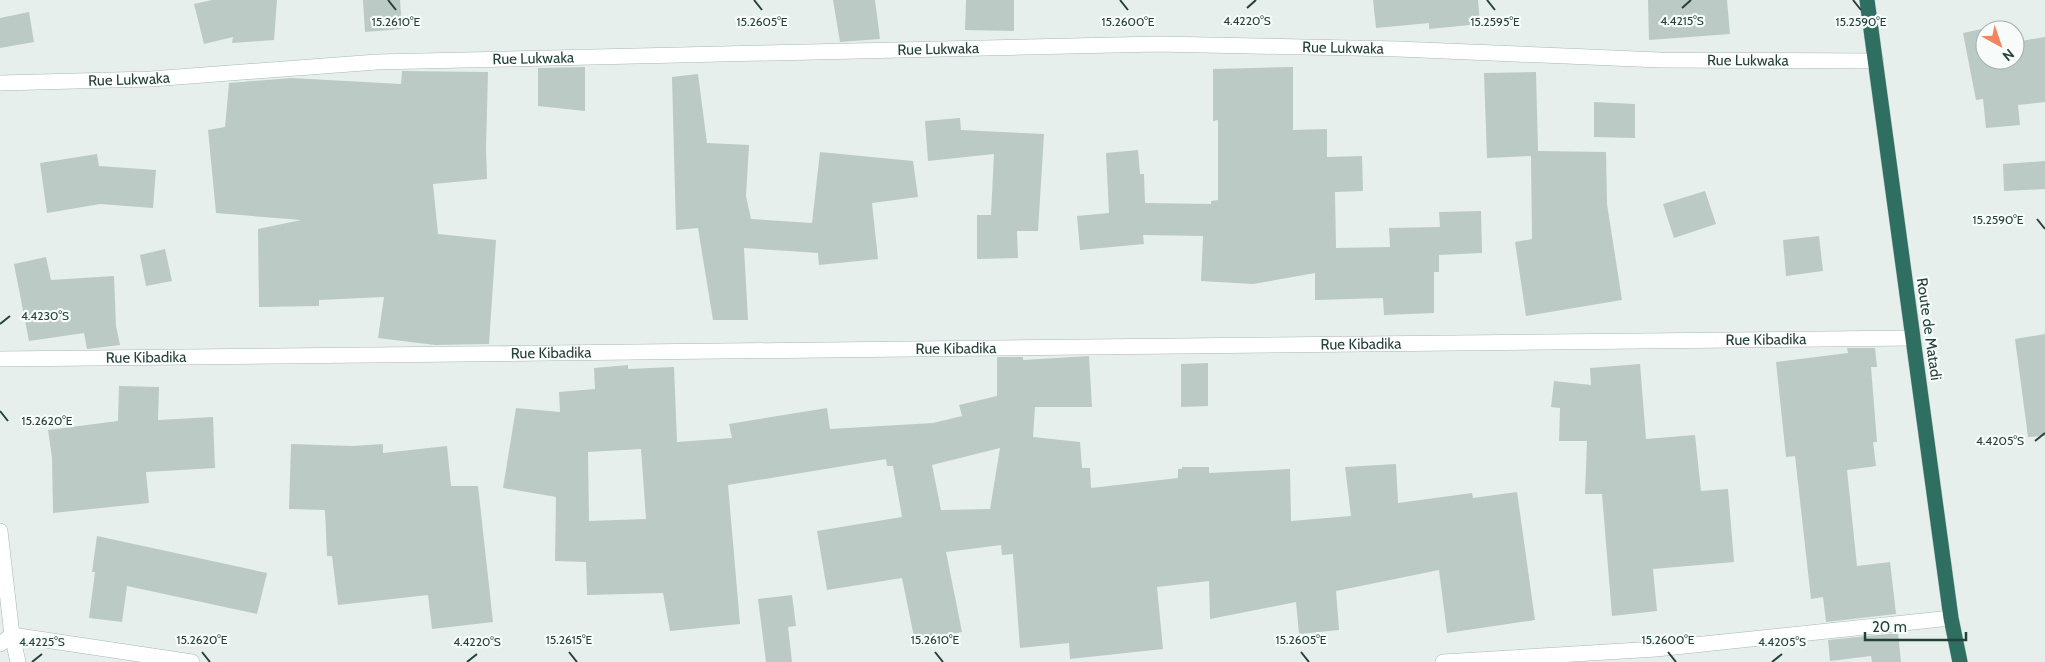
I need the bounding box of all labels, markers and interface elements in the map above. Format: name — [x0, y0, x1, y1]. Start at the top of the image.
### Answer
text: 4.4220°S — [1223, 13, 1271, 28]
text: 4.4215°S — [1660, 13, 1704, 28]
text: 15.2610°E — [372, 14, 421, 29]
text: 15.2605°E — [736, 14, 788, 29]
text: 15.2600°E — [1102, 14, 1155, 29]
text: 15.2595°E — [1470, 14, 1520, 29]
text: 15.2590°E — [1835, 14, 1887, 29]
north arrow — [1975, 20, 2025, 70]
street label: Rue Lukwaka — [1302, 38, 1385, 58]
street label: Rue Lukwaka — [897, 39, 980, 59]
text: N — [1999, 45, 2018, 65]
street label: Rue Lukwaka — [492, 48, 575, 68]
street label: Rue Lukwaka — [1707, 51, 1790, 70]
street label: Rue Lukwaka — [88, 69, 171, 90]
text: 15.2590°E — [1972, 212, 2024, 227]
street label: Route de Matadi — [1913, 277, 1945, 381]
text: 4.4230°S — [21, 308, 69, 323]
street label: Rue Kibadika — [1725, 330, 1807, 349]
street label: Rue Kibadika — [1320, 335, 1402, 354]
street label: Rue Kibadika — [915, 339, 997, 358]
street label: Rue Kibadika — [510, 344, 592, 362]
street label: Rue Kibadika — [106, 348, 187, 367]
text: 15.2620°E — [22, 413, 73, 428]
text: 4.4205°S — [1976, 433, 2024, 448]
scale bar — [1865, 610, 1966, 642]
text: 20 m — [1872, 618, 1907, 636]
text: 15.2620°E — [177, 632, 228, 647]
text: 15.2615°E — [546, 632, 593, 647]
text: 15.2610°E — [911, 632, 960, 647]
text: 15.2605°E — [1275, 632, 1327, 647]
text: 15.2600°E — [1642, 632, 1695, 647]
text: 4.4225°S — [19, 634, 65, 649]
text: 4.4220°S — [453, 634, 501, 649]
text: 4.4205°S — [1758, 634, 1806, 649]

